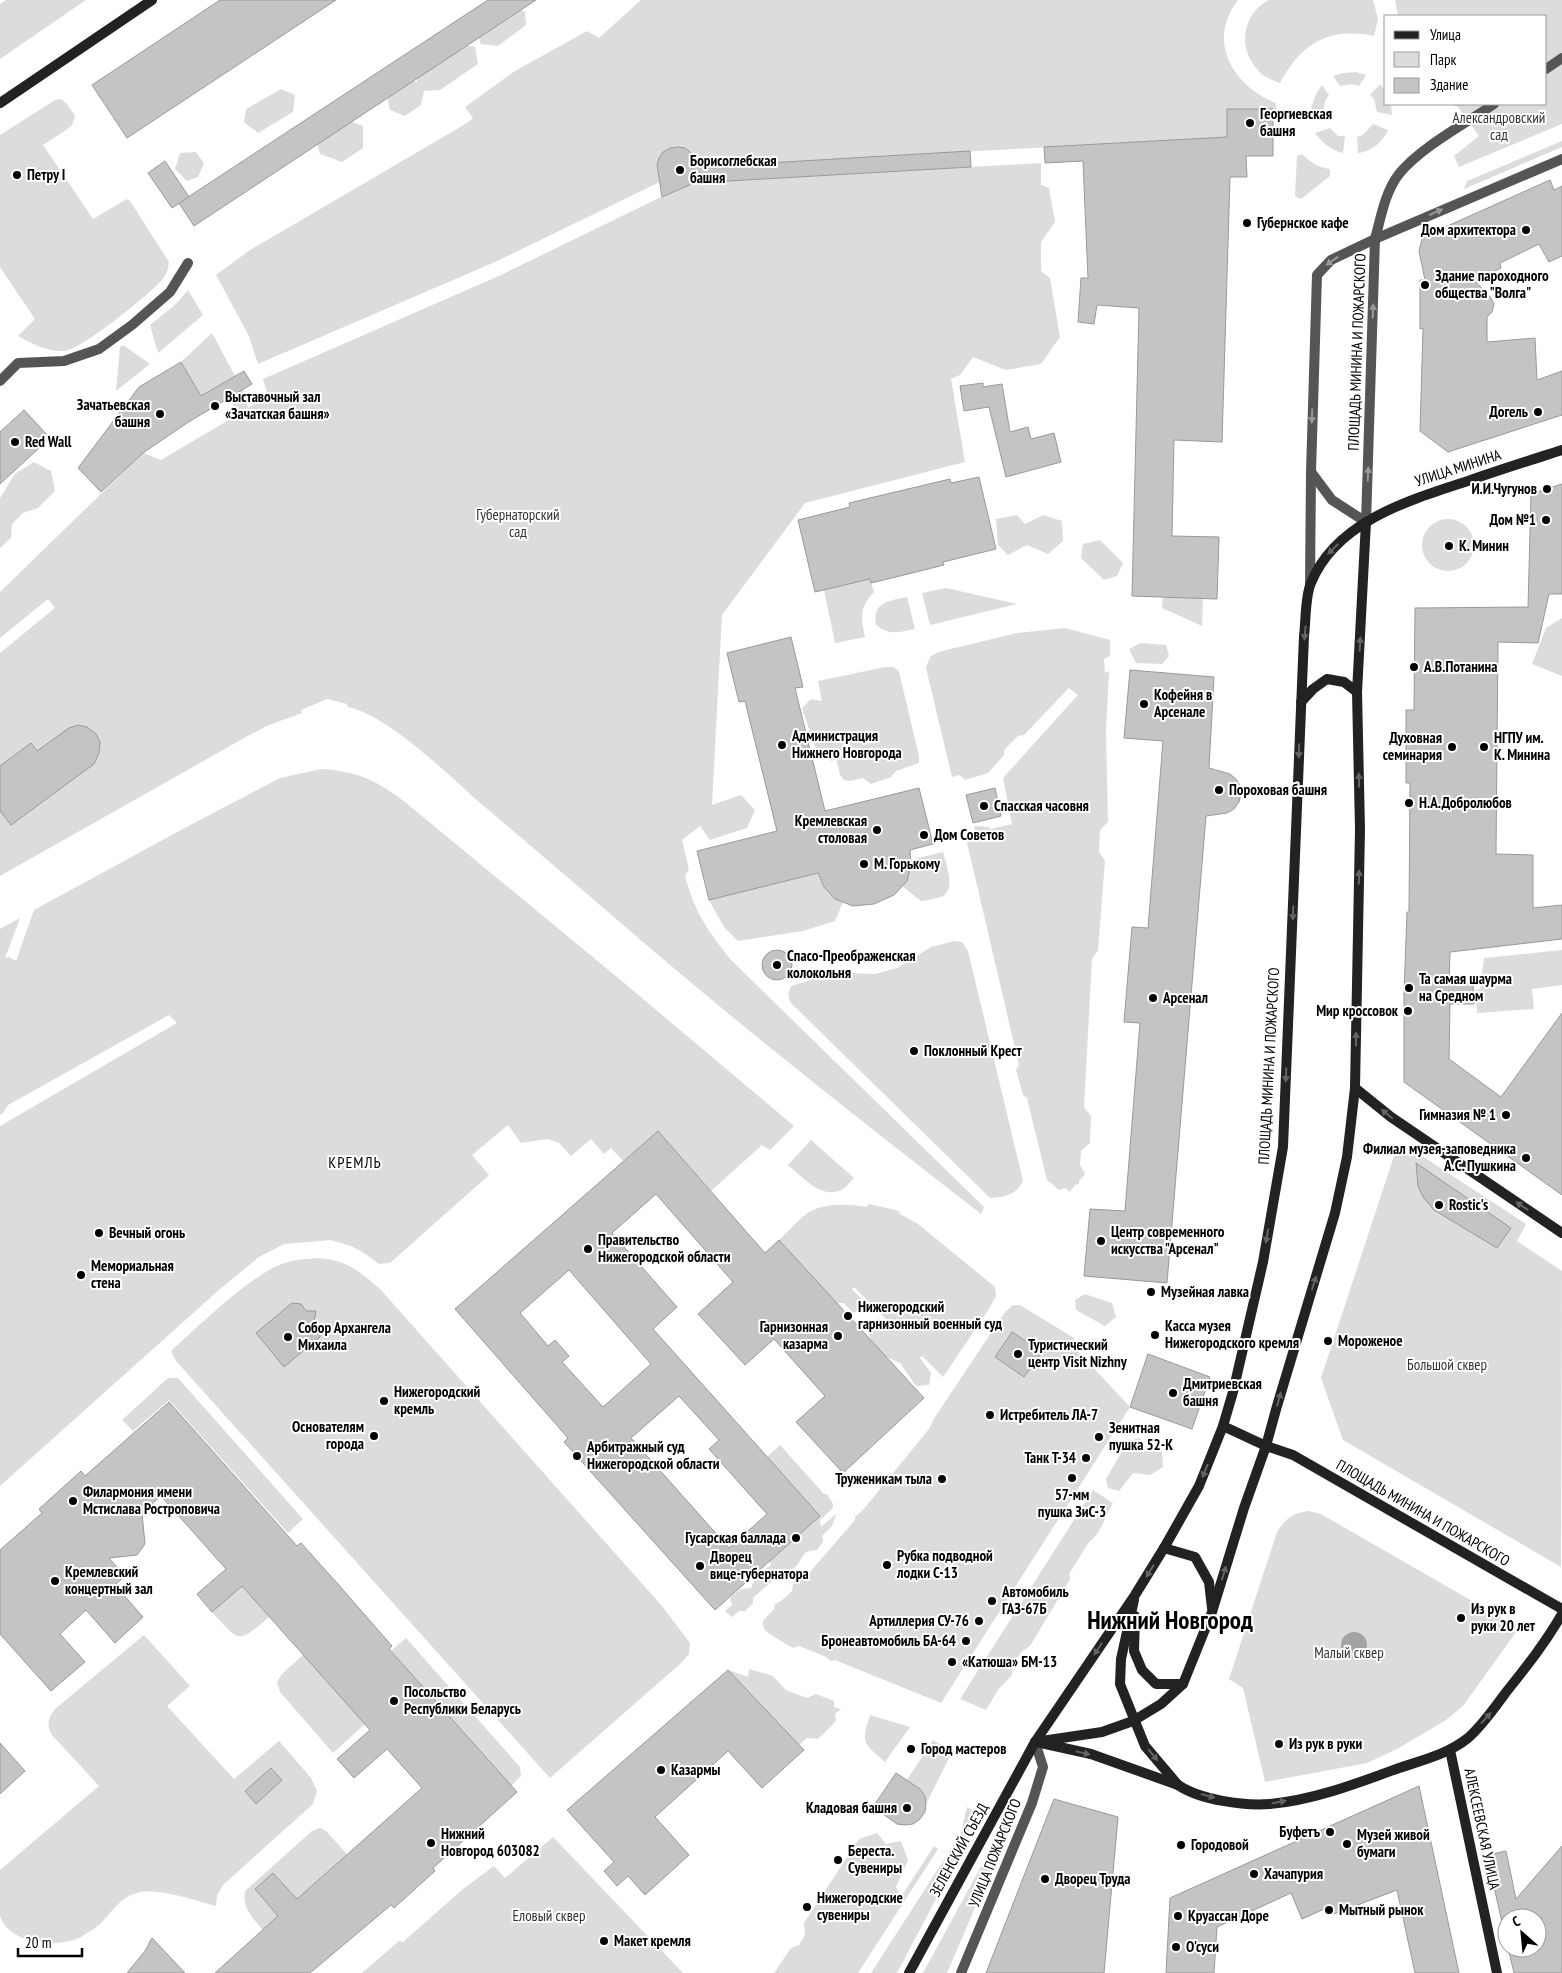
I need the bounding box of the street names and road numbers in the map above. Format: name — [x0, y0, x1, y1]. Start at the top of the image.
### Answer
street label: ПЛОЩАДЬ МИНИНА И ПОЖАРСКОГО — [1344, 253, 1369, 451]
street label: УЛИЦА МИНИНА — [1412, 444, 1504, 490]
street label: ПЛОЩАДЬ МИНИНА И ПОЖАРСКОГО — [1254, 967, 1283, 1165]
street label: ПЛОЩАДЬ МИНИНА И ПОЖАРСКОГО — [1333, 1455, 1513, 1570]
street label: АЛЕКСЕЕВСКАЯ УЛИЦА — [1460, 1766, 1505, 1892]
street label: УЛИЦА ПОЖАРСКОГО — [964, 1796, 1025, 1910]
street label: ЗЕЛЕНСКИЙ СЪЕЗД — [925, 1800, 992, 1900]

